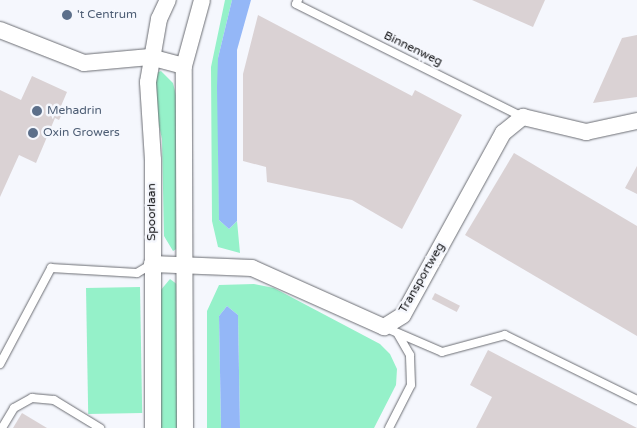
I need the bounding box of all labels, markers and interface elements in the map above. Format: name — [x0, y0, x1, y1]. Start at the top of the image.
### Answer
place label: 't Centrum — [77, 8, 137, 22]
marker: 't Centrum — [61, 9, 73, 21]
street label: Binnenweg — [381, 29, 445, 69]
place label: Mehadrin — [47, 104, 102, 118]
marker: Mehadrin — [31, 105, 43, 117]
place label: Oxin Growers — [43, 126, 120, 140]
marker: Oxin Growers — [27, 127, 39, 139]
street label: Spoorlaan — [145, 183, 159, 241]
street label: Transportweg — [396, 240, 448, 316]

